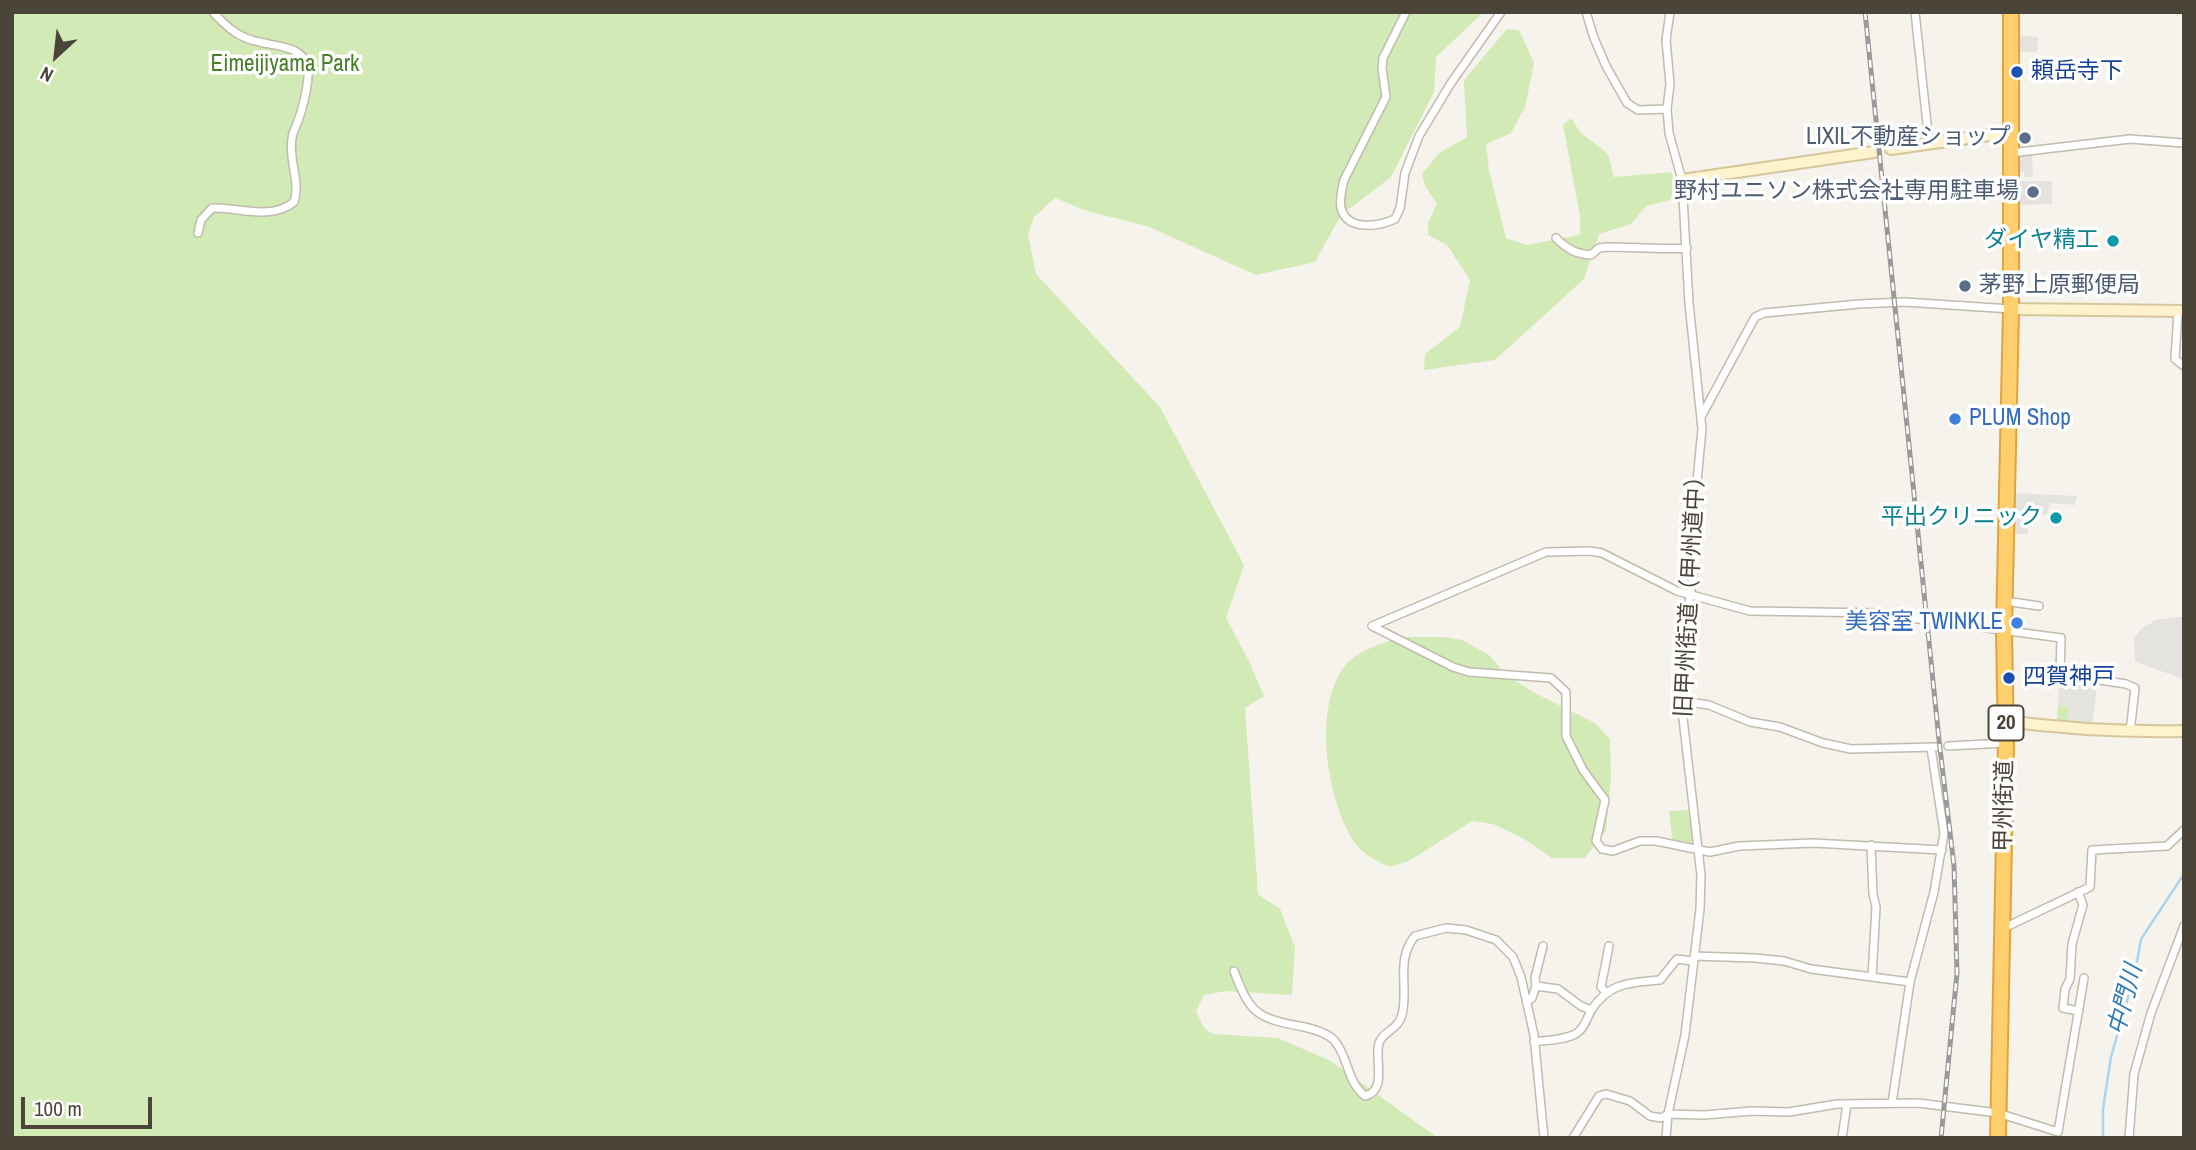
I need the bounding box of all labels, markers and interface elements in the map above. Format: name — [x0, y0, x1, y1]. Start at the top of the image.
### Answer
north arrow — [21, 21, 91, 91]
park label: Eimeijiyama Park — [211, 51, 359, 79]
place label: 頼岳寺下 — [2031, 58, 2123, 86]
text: N — [36, 61, 57, 89]
marker: 頼岳寺下 — [2009, 64, 2025, 80]
place label: LIXIL不動産ショップ — [1806, 124, 2011, 152]
marker: LIXIL不動産ショップ — [2017, 130, 2033, 146]
place label: 野村ユニソン株式会社専用駐車場 — [1674, 178, 2019, 206]
marker: 野村ユニソン株式会社専用駐車場 — [2025, 184, 2041, 200]
place label: ダイヤ精工 — [1984, 227, 2099, 255]
marker: ダイヤ精工 — [2105, 233, 2121, 249]
place label: 茅野上原郵便局 — [1979, 272, 2140, 300]
marker: 茅野上原郵便局 — [1957, 278, 1973, 294]
place label: PLUM Shop — [1969, 405, 2071, 433]
marker: PLUM Shop — [1947, 411, 1963, 427]
street label: 旧甲州街道（甲州道中） — [1671, 464, 1711, 718]
place label: 平出クリニック — [1881, 504, 2042, 532]
marker: 平出クリニック — [2048, 510, 2064, 526]
place label: 美容室 TWINKLE — [1845, 609, 2003, 637]
marker: 美容室 TWINKLE — [2009, 615, 2025, 631]
place label: 四賀神戸 — [2023, 664, 2115, 692]
marker: 四賀神戸 — [2001, 670, 2017, 686]
road number: 20 — [1988, 706, 2024, 740]
street label: 甲州街道 — [1990, 760, 2020, 852]
water label: 中門川 — [2103, 961, 2149, 1039]
scale bar — [24, 1084, 156, 1128]
text: 100 m — [34, 1094, 82, 1123]

